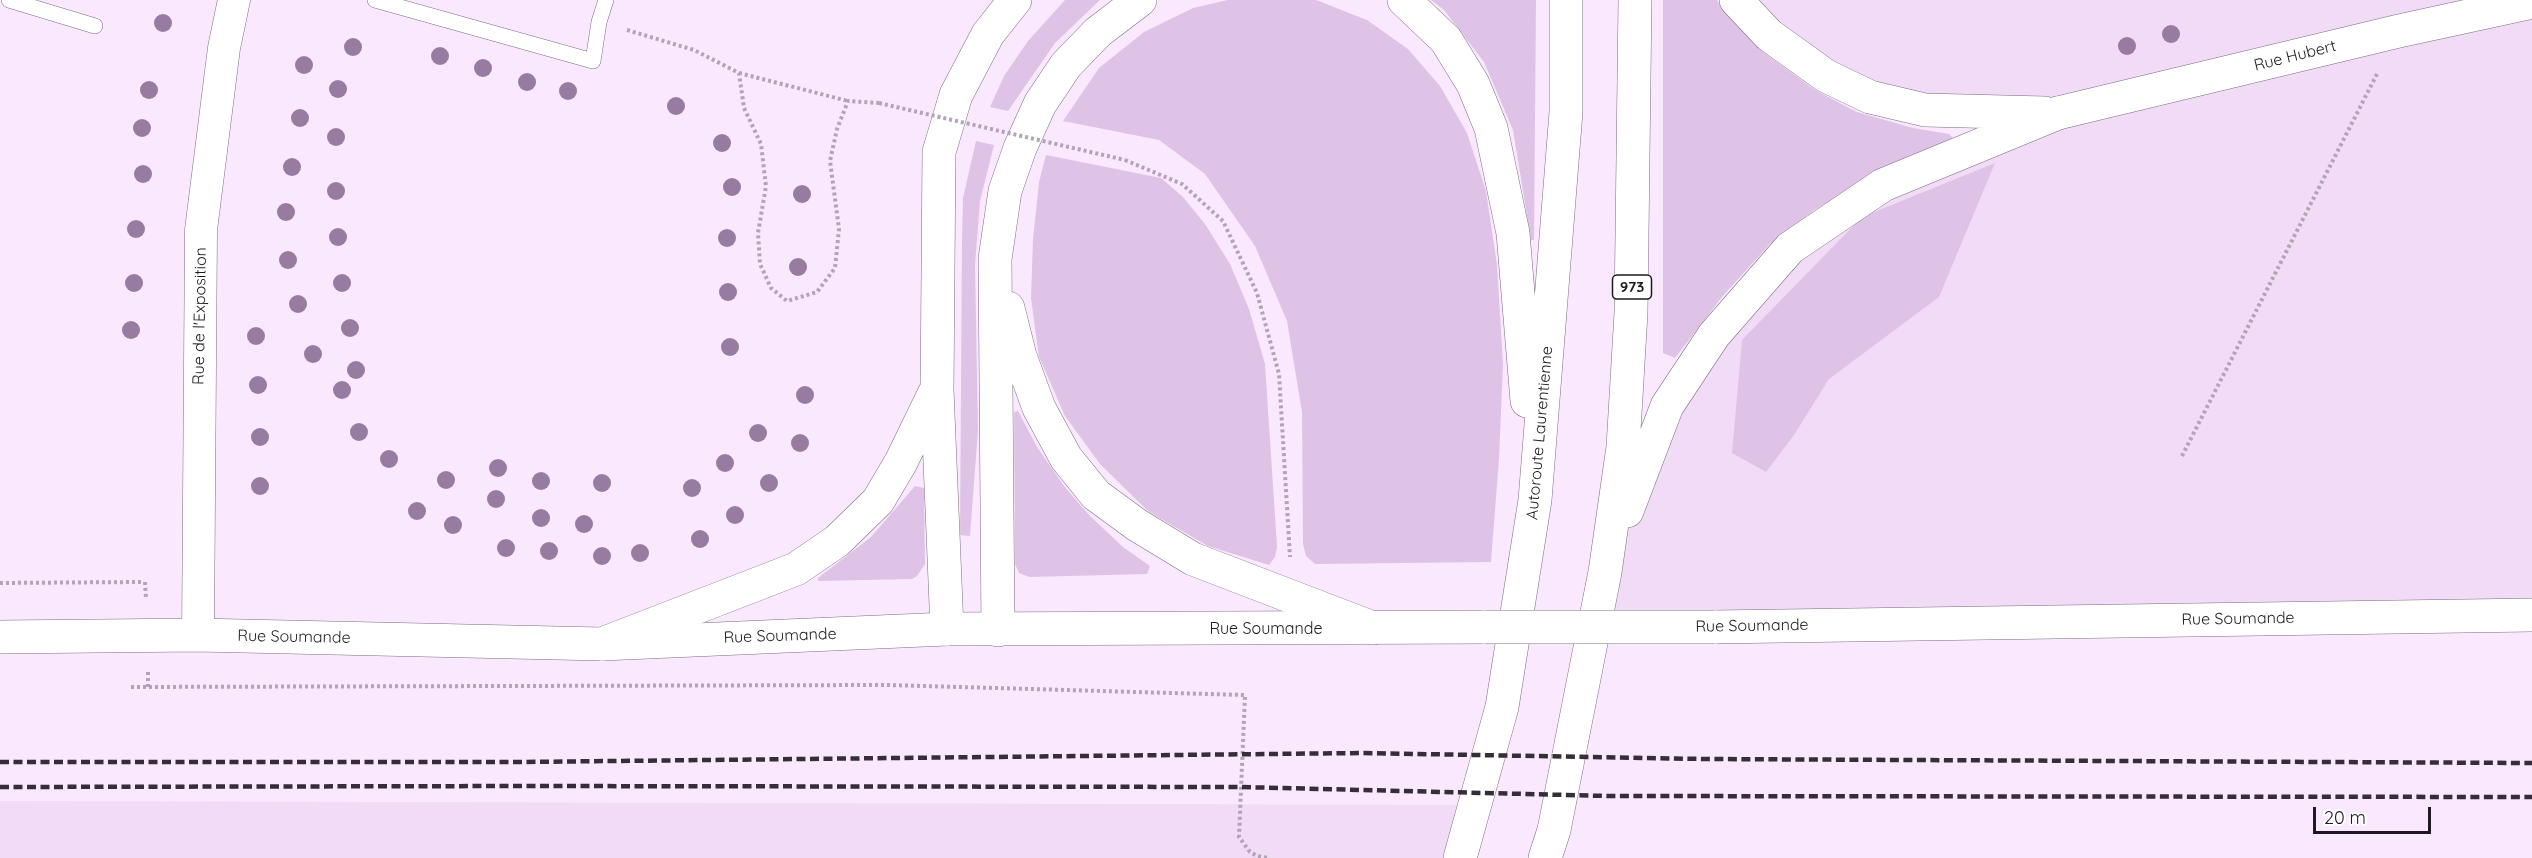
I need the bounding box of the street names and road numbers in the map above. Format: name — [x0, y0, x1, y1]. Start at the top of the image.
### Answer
street label: Rue Hubert — [2252, 37, 2338, 75]
street label: Rue de l'Exposition — [189, 247, 211, 385]
road number: 973 — [1612, 275, 1652, 299]
street label: Autoroute Laurentienne — [1523, 345, 1557, 521]
street label: Rue Soumande — [2181, 608, 2295, 630]
street label: Rue Soumande — [1695, 615, 1809, 637]
street label: Rue Soumande — [1209, 619, 1323, 639]
street label: Rue Soumande — [723, 624, 837, 648]
street label: Rue Soumande — [237, 626, 351, 648]

